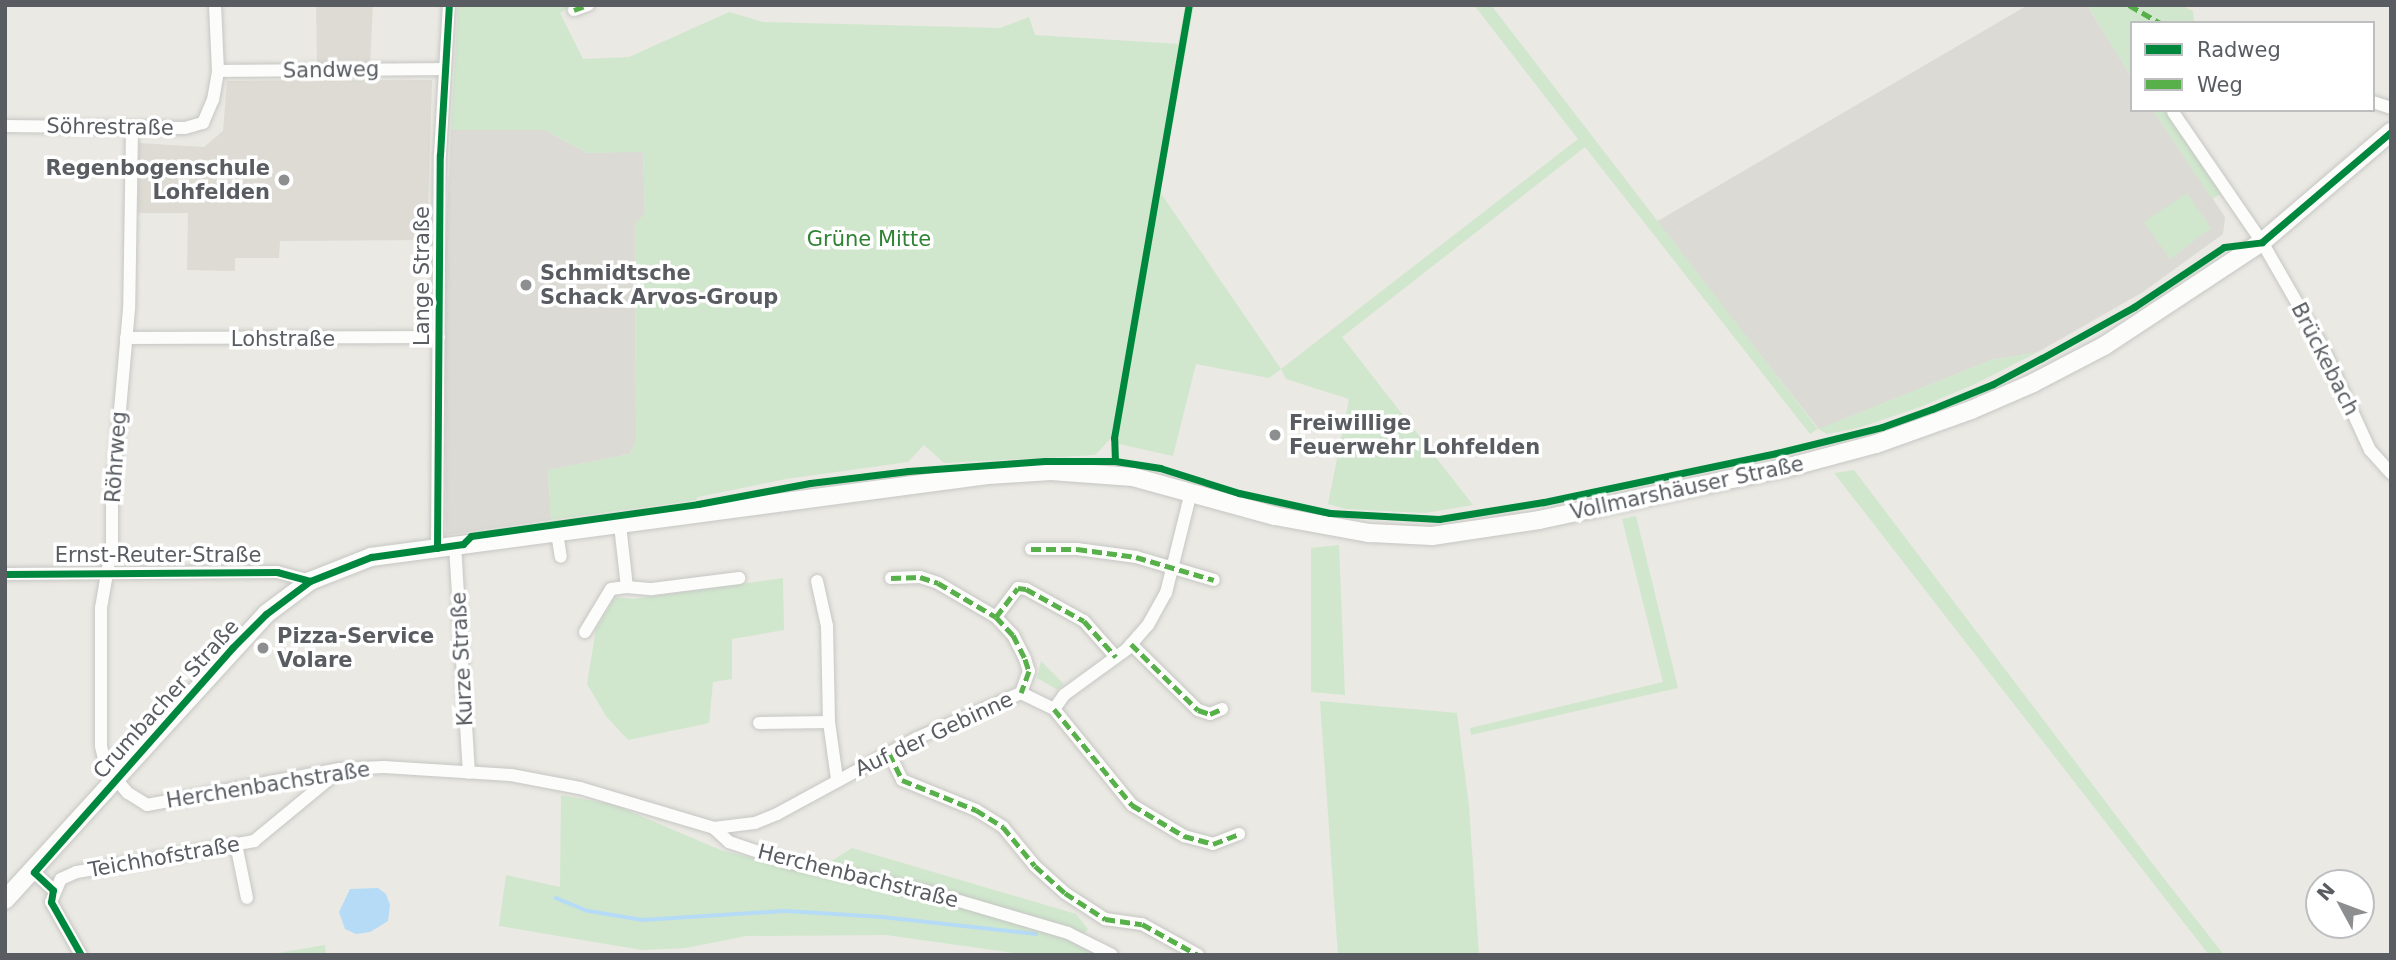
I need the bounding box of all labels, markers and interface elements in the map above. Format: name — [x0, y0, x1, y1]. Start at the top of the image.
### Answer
legend — [2130, 21, 2375, 112]
text: Radweg — [2197, 38, 2281, 62]
street label: Sandweg — [283, 57, 379, 83]
text: Weg — [2197, 73, 2243, 97]
street label: Söhrestraße — [46, 113, 174, 141]
place label: Regenbogenschule Lohfelden — [45, 155, 270, 205]
marker: Regenbogenschule Lohfelden — [276, 172, 292, 188]
street label: Lange Straße — [409, 206, 435, 346]
park label: Grüne Mitte — [807, 226, 931, 252]
place label: Schmidtsche Schack Arvos-Group — [540, 260, 778, 310]
marker: Schmidtsche Schack Arvos-Group — [518, 277, 534, 293]
street label: Brückebach — [2286, 298, 2364, 420]
street label: Lohstraße — [231, 326, 335, 352]
street label: Röhrweg — [100, 410, 132, 504]
place label: Freiwillige Feuerwehr Lohfelden — [1289, 410, 1540, 460]
marker: Freiwillige Feuerwehr Lohfelden — [1267, 427, 1283, 443]
street label: Vollmarshäuser Straße — [1568, 451, 1806, 525]
street label: Ernst-Reuter-Straße — [55, 542, 261, 568]
street label: Kurze Straße — [446, 591, 478, 727]
street label: Crumbacher Straße — [88, 614, 244, 784]
place label: Pizza-Service Volare — [277, 623, 434, 673]
marker: Pizza-Service Volare — [255, 640, 271, 656]
street label: Auf der Gebinne — [851, 686, 1017, 782]
street label: Herchenbachstraße — [164, 756, 372, 814]
street label: Teichhofstraße — [86, 831, 242, 883]
street label: Herchenbachstraße — [755, 839, 961, 913]
north arrow — [2305, 869, 2375, 939]
text: N — [2312, 878, 2339, 905]

